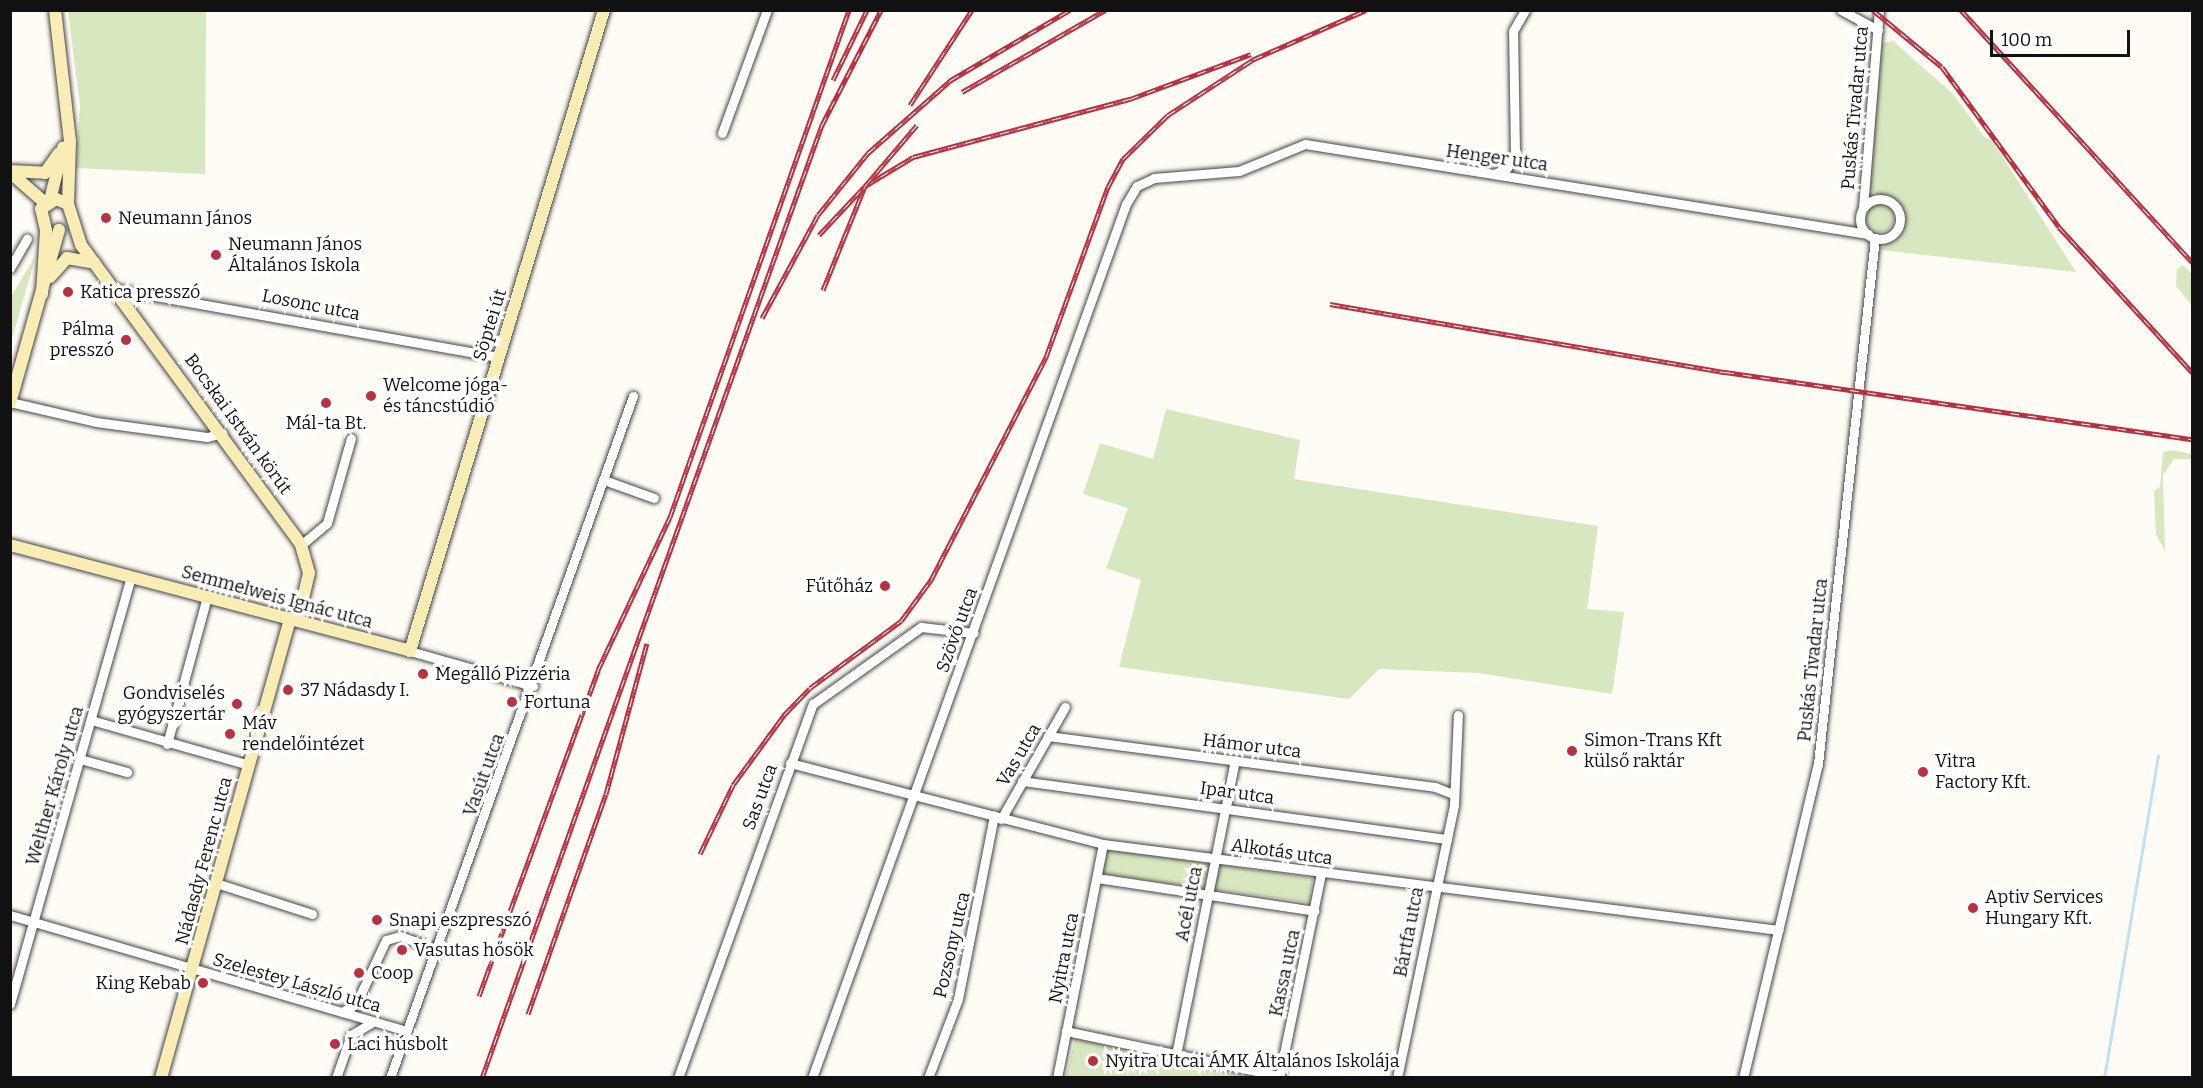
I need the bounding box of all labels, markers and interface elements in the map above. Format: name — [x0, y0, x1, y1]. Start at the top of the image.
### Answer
scale bar — [1993, 18, 2132, 56]
street label: Puskás Tivadar utca — [1837, 25, 1873, 191]
text: 100 m — [2001, 29, 2052, 51]
street label: Henger utca — [1445, 140, 1549, 176]
place label: Neumann János — [118, 207, 252, 229]
marker: Neumann János — [99, 211, 113, 225]
place label: Neumann János Általános Iskola — [228, 234, 362, 276]
marker: Neumann János Általános Iskola — [209, 248, 223, 262]
place label: Katica presszó — [80, 281, 200, 303]
marker: Katica presszó — [61, 285, 75, 299]
street label: Losonc utca — [260, 285, 362, 325]
street label: Söptei út — [469, 286, 511, 364]
place label: Pálma presszó — [50, 319, 114, 362]
marker: Pálma presszó — [119, 333, 133, 347]
street label: Bocskai István körút — [180, 349, 296, 499]
place label: Welcome jóga- és táncstúdió — [383, 375, 508, 418]
marker: Welcome jóga- és táncstúdió — [364, 389, 378, 403]
marker: Mál-ta Bt. — [319, 396, 333, 410]
place label: Mál-ta Bt. — [286, 412, 366, 434]
street label: Semmelweis Ignác utca — [179, 561, 375, 633]
place label: Fűtőház — [806, 575, 873, 597]
street label: Puskás Tivadar utca — [1794, 577, 1832, 743]
marker: Fűtőház — [878, 579, 892, 593]
street label: Szövő utca — [932, 585, 982, 675]
place label: Megálló Pizzéria — [435, 663, 570, 685]
marker: Megálló Pizzéria — [416, 667, 430, 681]
place label: 37 Nádasdy I. — [300, 679, 409, 701]
place label: Gondviselés gyógyszertár — [117, 683, 225, 726]
marker: 37 Nádasdy I. — [281, 683, 295, 697]
place label: Fortuna — [524, 691, 591, 713]
marker: Fortuna — [505, 695, 519, 709]
marker: Gondviselés gyógyszertár — [230, 697, 244, 711]
street label: Welther Károly utca — [22, 704, 88, 868]
place label: Máv rendelőintézet — [242, 713, 365, 756]
street label: Vas utca — [992, 720, 1046, 790]
marker: Máv rendelőintézet — [223, 727, 237, 741]
street label: Hámor utca — [1201, 729, 1303, 763]
street label: Vasút utca — [459, 730, 509, 820]
place label: Simon-Trans Kft külső raktár — [1584, 730, 1722, 772]
marker: Simon-Trans Kft külső raktár — [1565, 744, 1579, 758]
place label: Vitra Factory Kft. — [1935, 751, 2031, 794]
street label: Sas utca — [738, 761, 782, 833]
marker: Vitra Factory Kft. — [1916, 765, 1930, 779]
street label: Nádasdy Ferenc utca — [171, 775, 237, 947]
street label: Ipar utca — [1199, 777, 1275, 809]
street label: Alkotás utca — [1230, 834, 1334, 870]
street label: Acél utca — [1171, 865, 1207, 943]
street label: Bártfa utca — [1390, 885, 1428, 979]
place label: Aptiv Services Hungary Kft. — [1985, 887, 2103, 930]
street label: Pozsony utca — [929, 890, 975, 1000]
marker: Aptiv Services Hungary Kft. — [1966, 901, 1980, 915]
place label: Snapi eszpresszó — [389, 909, 532, 931]
street label: Nyitra utca — [1045, 911, 1083, 1005]
marker: Snapi eszpresszó — [370, 913, 384, 927]
street label: Kassa utca — [1265, 927, 1305, 1019]
place label: Vasutas hősök — [414, 939, 534, 961]
marker: Vasutas hősök — [395, 943, 409, 957]
street label: Szelestey László utca — [210, 949, 384, 1017]
place label: Coop — [371, 962, 414, 984]
marker: Coop — [352, 966, 366, 980]
place label: King Kebab — [96, 972, 191, 994]
marker: King Kebab — [196, 976, 210, 990]
place label: Laci húsbolt — [347, 1033, 448, 1055]
marker: Laci húsbolt — [328, 1037, 342, 1051]
place label: Nyitra Utcai ÁMK Általános Iskolája — [1105, 1050, 1400, 1072]
marker: Nyitra Utcai ÁMK Általános Iskolája — [1086, 1054, 1100, 1068]

